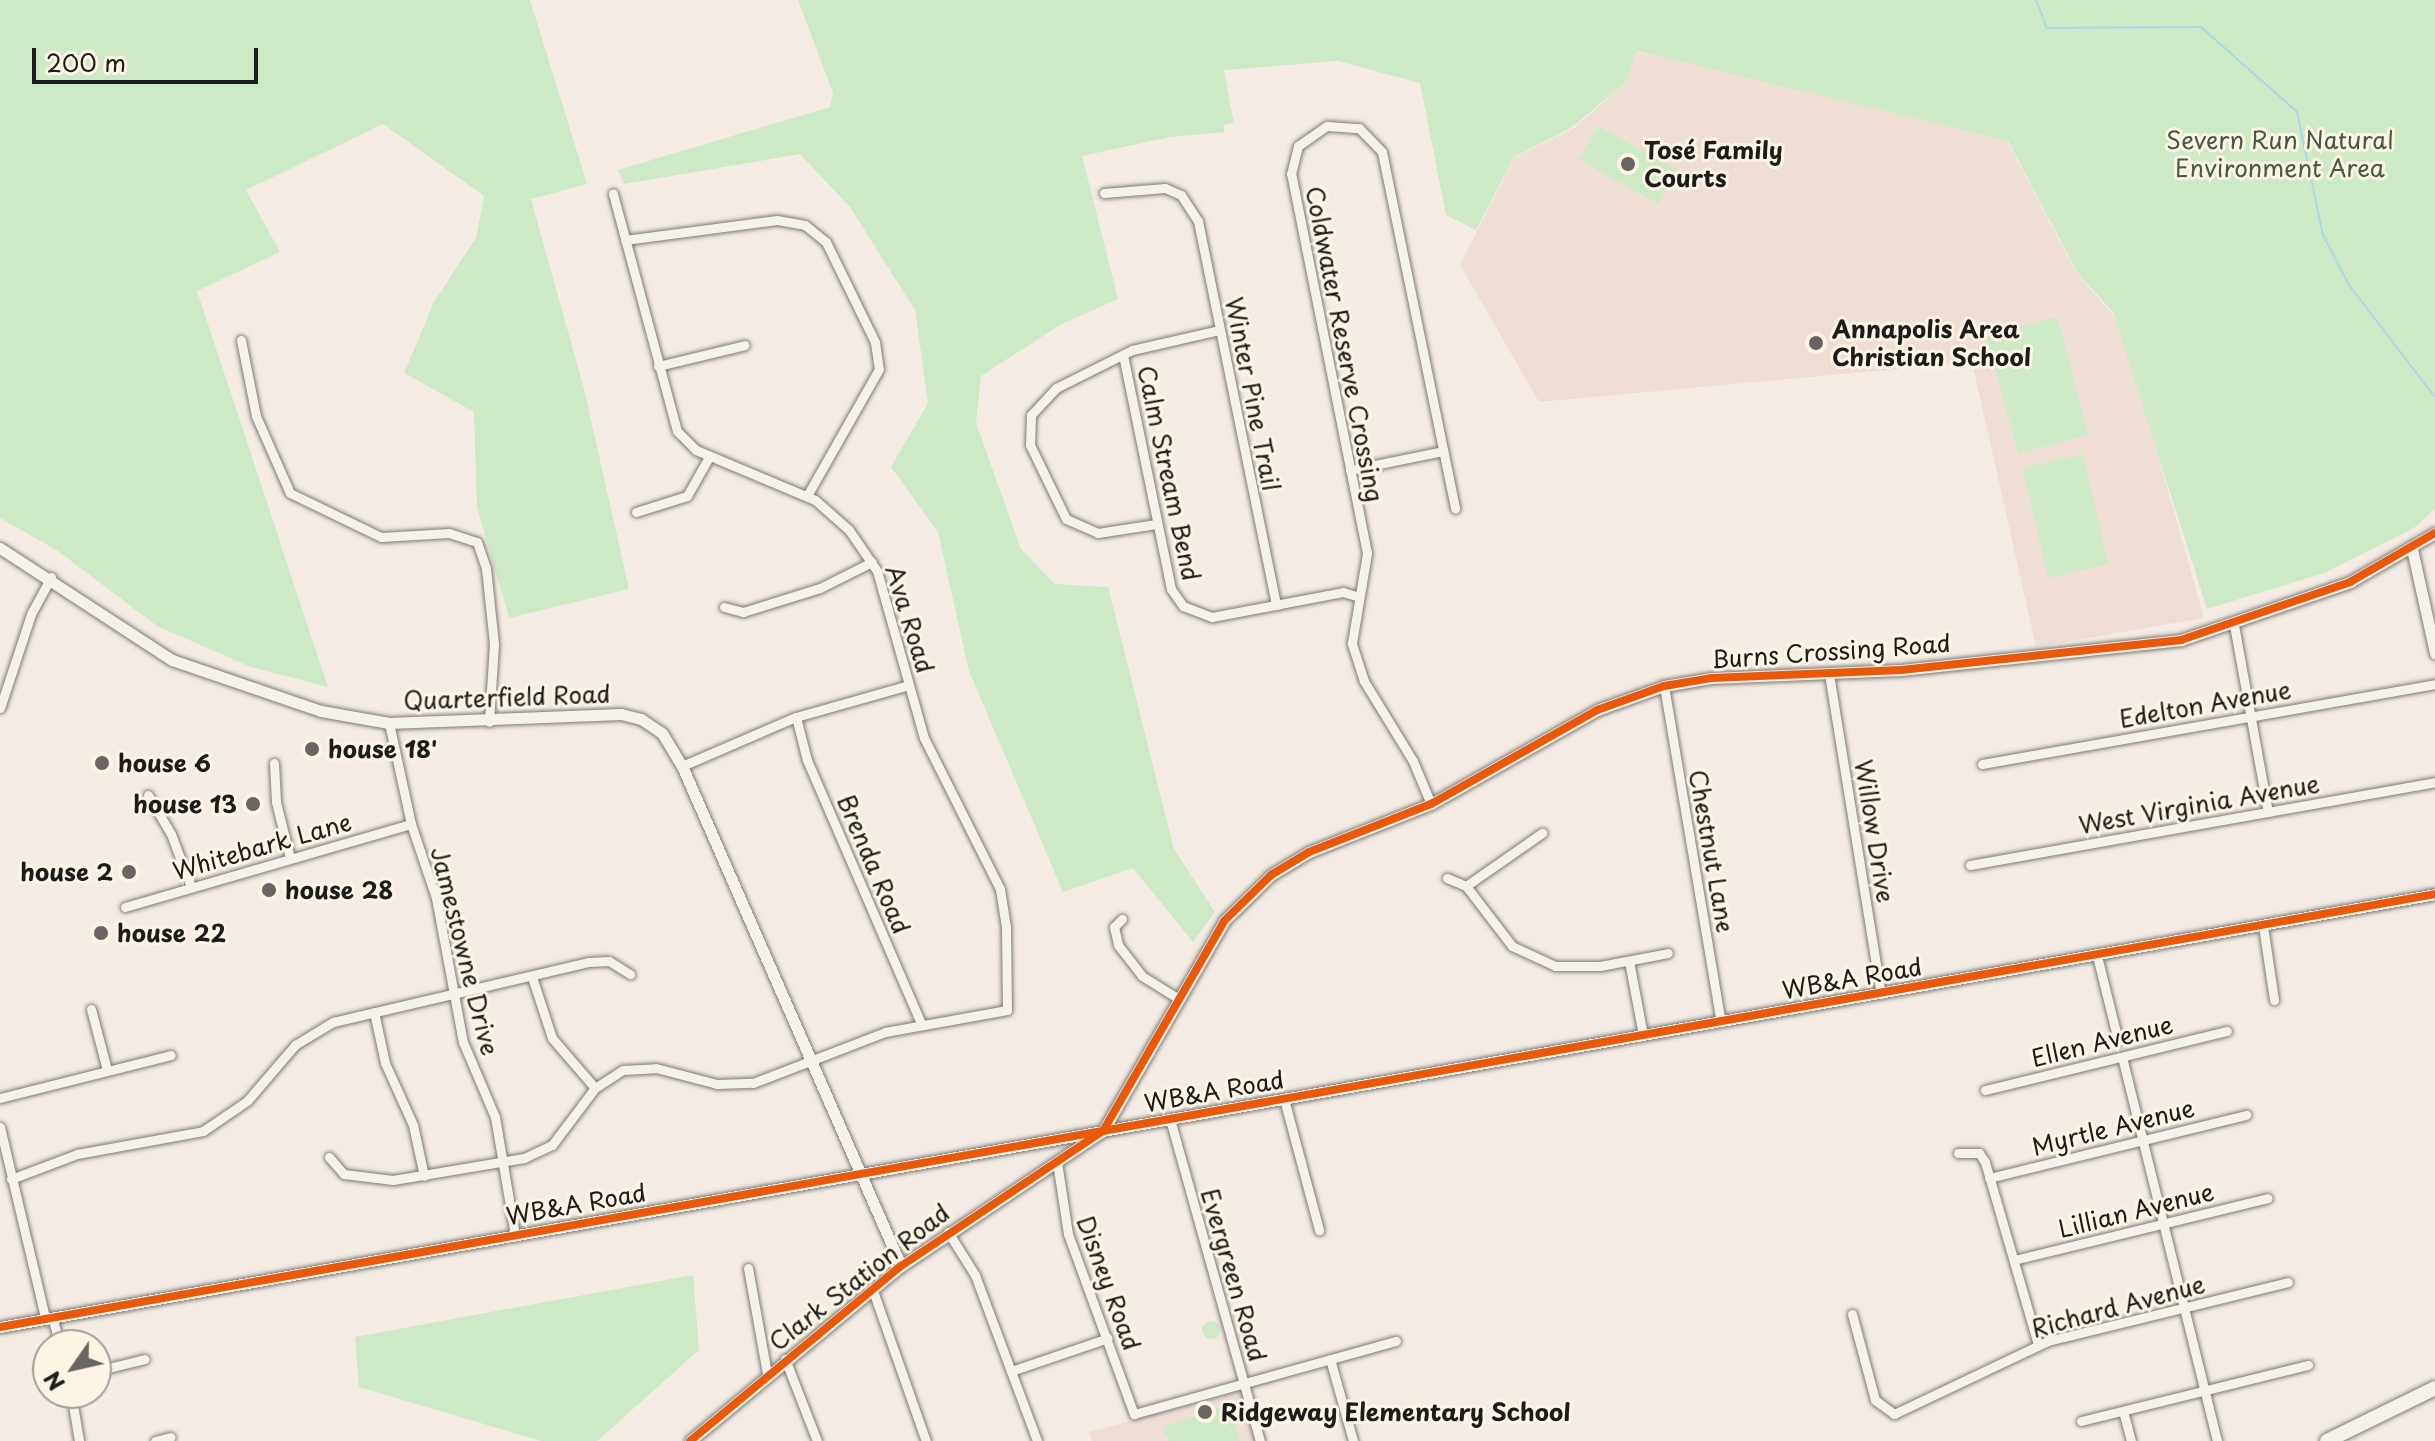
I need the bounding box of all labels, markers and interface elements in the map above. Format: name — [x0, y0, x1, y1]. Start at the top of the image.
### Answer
scale bar — [36, 32, 262, 82]
text: 200 m — [46, 44, 126, 80]
park label: Severn Run Natural Environment Area — [2165, 126, 2395, 182]
place label: Tosé Family Courts — [1644, 136, 1784, 192]
marker: Tosé Family Courts — [1619, 155, 1637, 173]
street label: Coldwater Reserve Crossing — [1300, 185, 1390, 503]
street label: Winter Pine Trail — [1220, 294, 1286, 494]
place label: Annapolis Area Christian School — [1832, 315, 2032, 371]
marker: Annapolis Area Christian School — [1807, 334, 1825, 352]
street label: Calm Stream Bend — [1132, 362, 1206, 584]
street label: Ava Road — [880, 562, 940, 676]
street label: Burns Crossing Road — [1711, 628, 1951, 674]
street label: Edelton Avenue — [2116, 675, 2294, 733]
street label: Quarterfield Road — [402, 679, 612, 715]
place label: house 18' — [328, 735, 437, 763]
marker: house 18' — [303, 740, 321, 758]
place label: house 6 — [118, 749, 211, 777]
marker: house 6 — [93, 754, 111, 772]
street label: Willow Drive — [1849, 757, 1901, 905]
street label: Chestnut Lane — [1683, 767, 1741, 935]
street label: West Virginia Avenue — [2076, 769, 2322, 839]
place label: house 13 — [134, 790, 237, 818]
street label: Brenda Road — [832, 790, 916, 938]
marker: house 13 — [244, 795, 262, 813]
street label: Whitebark Lane — [169, 807, 355, 885]
street label: Jamestowne Drive — [425, 845, 505, 1057]
place label: house 2 — [20, 858, 113, 886]
marker: house 2 — [120, 863, 138, 881]
place label: house 28 — [285, 876, 393, 904]
marker: house 28 — [260, 881, 278, 899]
place label: house 22 — [117, 919, 226, 947]
marker: house 22 — [92, 924, 110, 942]
street label: WB&A Road — [1779, 951, 1925, 1005]
street label: Ellen Avenue — [2028, 1009, 2176, 1073]
street label: WB&A Road — [1141, 1064, 1287, 1118]
street label: Myrtle Avenue — [2028, 1093, 2198, 1161]
street label: WB&A Road — [503, 1177, 649, 1231]
street label: Lillian Avenue — [2055, 1177, 2217, 1243]
street label: Evergreen Road — [1195, 1184, 1273, 1366]
street label: Clark Station Road — [763, 1198, 955, 1356]
street label: Disney Road — [1071, 1211, 1147, 1355]
street label: Richard Avenue — [2028, 1269, 2208, 1343]
north arrow — [32, 1329, 112, 1409]
text: N — [35, 1365, 72, 1398]
place label: Ridgeway Elementary School — [1221, 1398, 1570, 1426]
marker: Ridgeway Elementary School — [1196, 1403, 1214, 1421]

